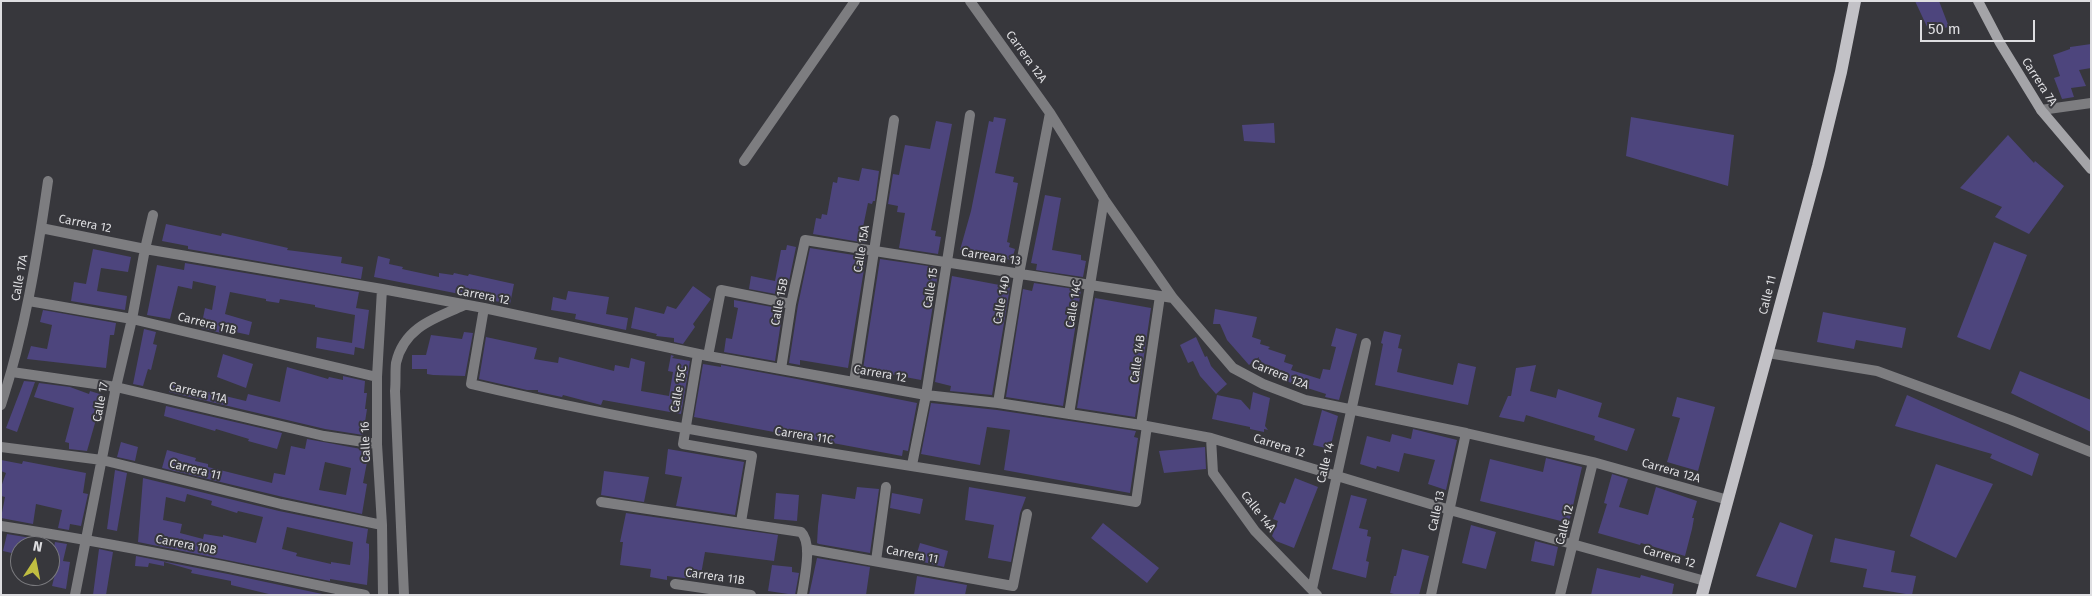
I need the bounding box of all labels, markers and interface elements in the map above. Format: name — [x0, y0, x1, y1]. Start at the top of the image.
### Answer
scale bar — [1922, 10, 2037, 42]
text: 50 m — [1928, 20, 1961, 38]
street label: Carrera 12A — [1002, 28, 1050, 86]
street label: Carrera 7A — [2018, 55, 2060, 109]
street label: Carrera 12 — [57, 212, 113, 236]
street label: Calle 15A — [851, 224, 873, 274]
street label: Carreara 13 — [960, 245, 1022, 269]
street label: Calle 17A — [9, 254, 31, 302]
street label: Calle 15 — [921, 267, 941, 309]
street label: Calle 11 — [1756, 274, 1780, 316]
street label: Calle 14D — [991, 275, 1013, 325]
street label: Calle 15B — [768, 277, 792, 327]
street label: Calle 14C — [1063, 279, 1085, 329]
street label: Carrera 12 — [455, 284, 511, 308]
street label: Carrera 11B — [176, 310, 238, 338]
street label: Calle 14B — [1127, 334, 1149, 384]
street label: Carrera 12A — [1249, 357, 1311, 393]
street label: Carrera 12 — [852, 362, 908, 386]
street label: Calle 15C — [668, 364, 690, 414]
street label: Carrera 11A — [167, 379, 229, 407]
street label: Calle 17 — [90, 381, 112, 423]
street label: Calle 16 — [358, 421, 374, 463]
street label: Carrera 11C — [774, 424, 834, 448]
street label: Carrera 12 — [1251, 431, 1307, 461]
street label: Calle 14 — [1314, 441, 1338, 485]
street label: Carrera 12A — [1640, 456, 1702, 486]
street label: Carrera 11 — [168, 457, 222, 483]
street label: Calle 14A — [1238, 489, 1278, 535]
street label: Calle 13 — [1426, 490, 1448, 532]
street label: Calle 12 — [1553, 503, 1577, 547]
street label: Carrera 10B — [154, 532, 218, 558]
north arrow — [10, 536, 60, 586]
text: N — [32, 538, 44, 556]
street label: Carrera 11 — [885, 543, 939, 567]
street label: Carrera 12 — [1641, 543, 1697, 571]
street label: Carrera 11B — [684, 566, 746, 588]

